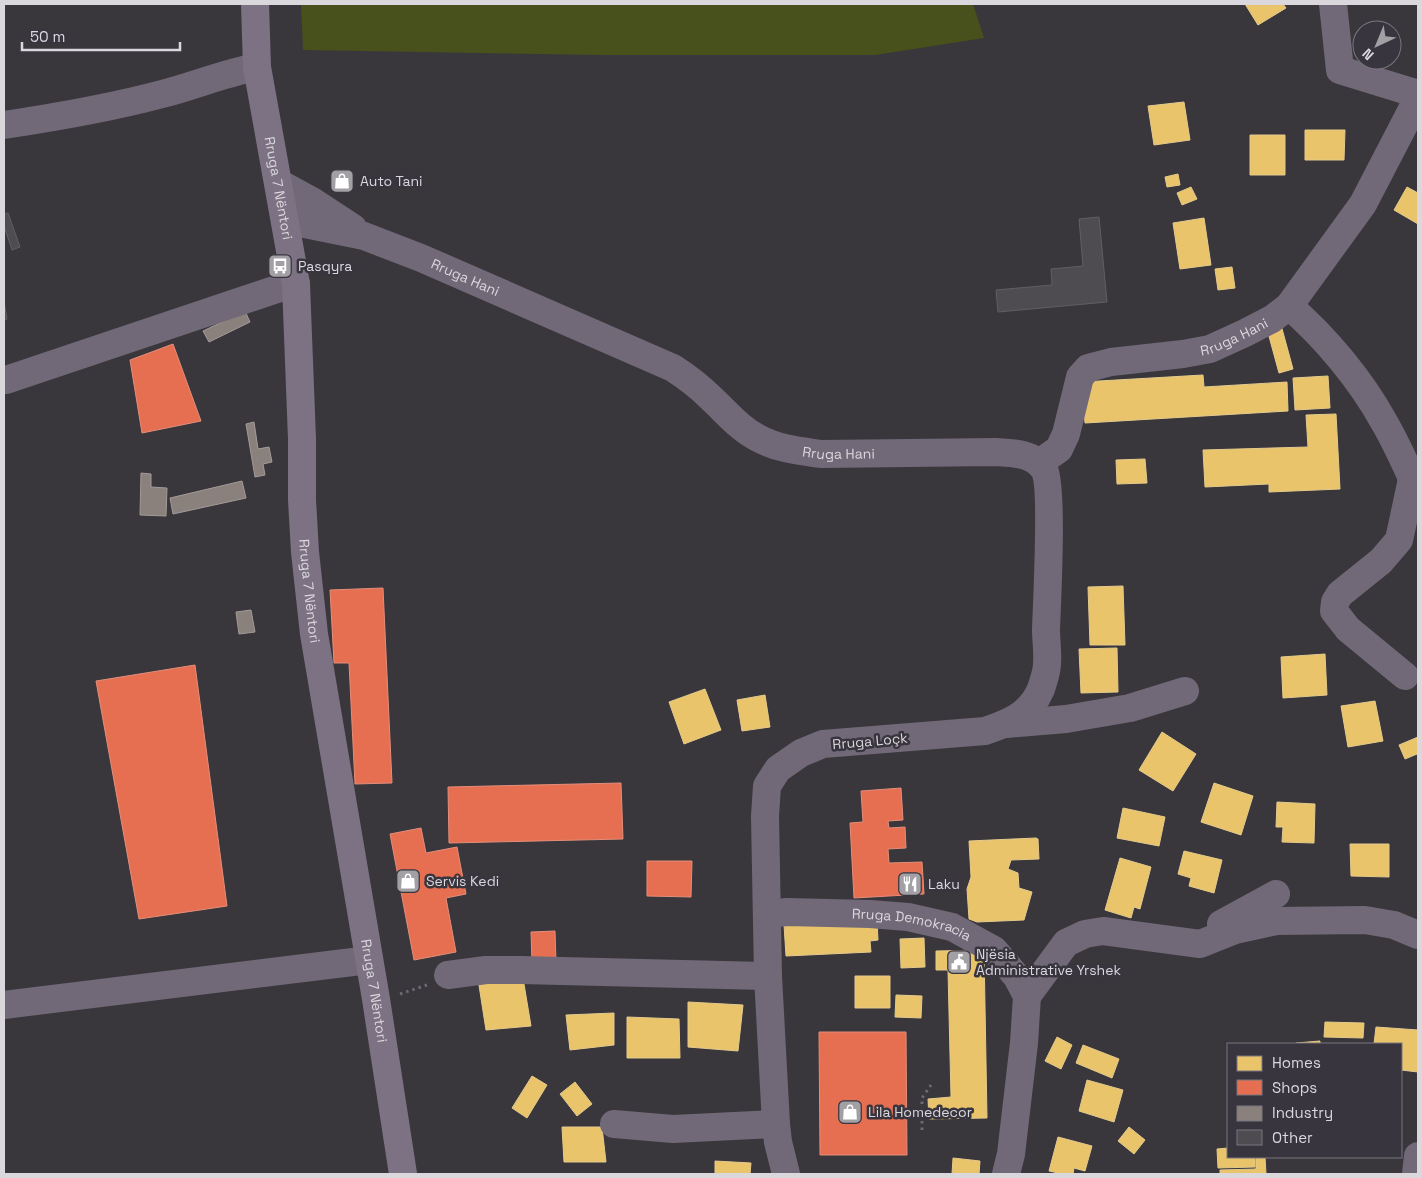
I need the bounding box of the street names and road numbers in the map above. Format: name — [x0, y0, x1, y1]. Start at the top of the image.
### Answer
street label: Rruga 7 Nëntori — [261, 135, 297, 241]
street label: Rruga Hani — [428, 255, 502, 300]
street label: Rruga Hani — [1199, 314, 1271, 360]
street label: Rruga Hani — [801, 442, 875, 463]
street label: Rruga 7 Nëntori — [295, 539, 324, 644]
street label: Rruga Loçk — [832, 729, 909, 753]
street label: Rruga Demokracia — [852, 905, 974, 945]
street label: Rruga 7 Nëntori — [357, 938, 392, 1044]

